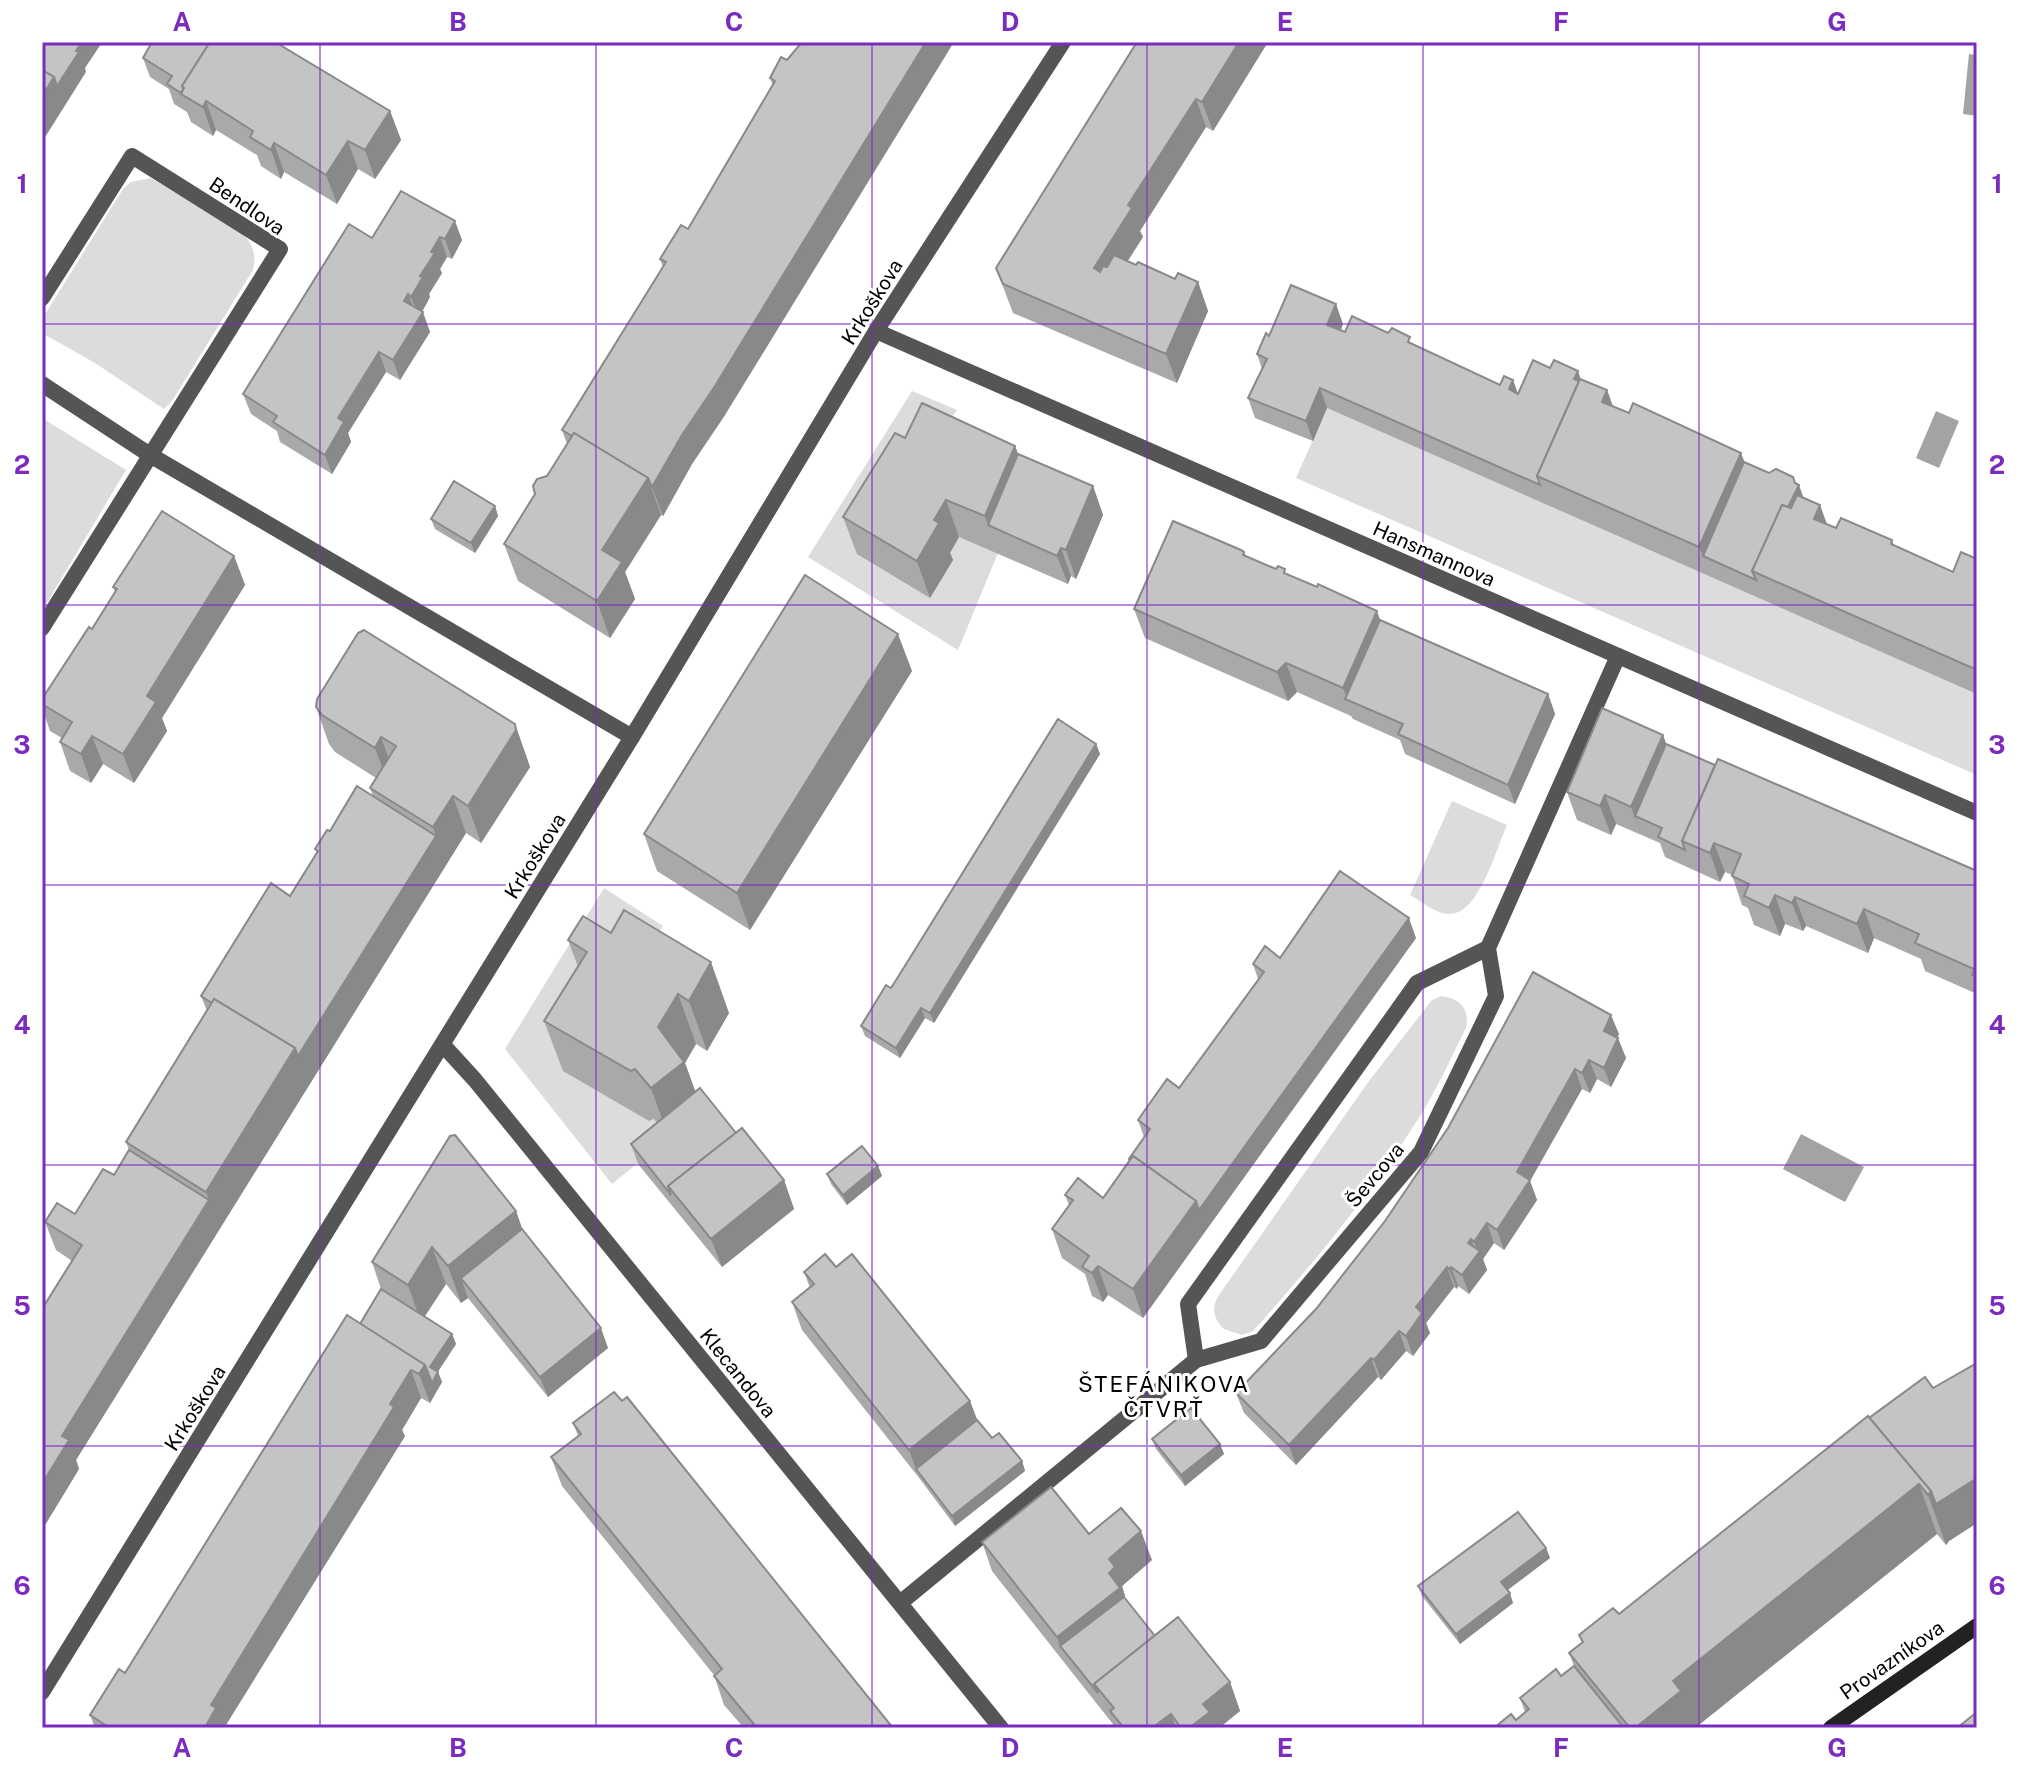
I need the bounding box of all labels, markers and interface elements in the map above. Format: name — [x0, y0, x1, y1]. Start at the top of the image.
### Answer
text: A — [173, 6, 192, 37]
text: B — [449, 6, 467, 37]
text: C — [725, 6, 743, 37]
text: D — [1001, 6, 1019, 37]
text: E — [1277, 6, 1293, 37]
text: F — [1553, 6, 1569, 37]
text: G — [1827, 6, 1847, 37]
text: 1 — [16, 168, 28, 199]
text: 1 — [1991, 168, 2003, 199]
street label: Bendlova — [205, 172, 289, 240]
street label: Krkoškova — [836, 255, 908, 349]
text: 2 — [14, 449, 30, 480]
text: 2 — [1989, 449, 2005, 480]
street label: Hansmannova — [1369, 516, 1499, 592]
text: 3 — [13, 729, 31, 760]
text: 3 — [1988, 729, 2006, 760]
street label: Krkoškova — [499, 809, 571, 903]
text: 4 — [13, 1009, 31, 1040]
text: 4 — [1988, 1009, 2006, 1040]
street label: Ševcova — [1341, 1138, 1409, 1212]
text: 5 — [13, 1290, 31, 1321]
text: 5 — [1988, 1290, 2006, 1321]
street label: Klecandova — [695, 1324, 781, 1422]
street label: Krkoškova — [159, 1361, 231, 1455]
district label: ŠTEFÁNIKOVA ČTVRŤ — [1078, 1371, 1250, 1422]
text: 6 — [13, 1570, 31, 1601]
text: 6 — [1988, 1570, 2006, 1601]
street label: Provazníkova — [1835, 1615, 1949, 1705]
text: A — [173, 1732, 192, 1763]
text: B — [449, 1732, 467, 1763]
text: C — [725, 1732, 743, 1763]
text: D — [1001, 1732, 1019, 1763]
text: E — [1277, 1732, 1293, 1763]
text: F — [1553, 1732, 1569, 1763]
text: G — [1827, 1732, 1847, 1763]

